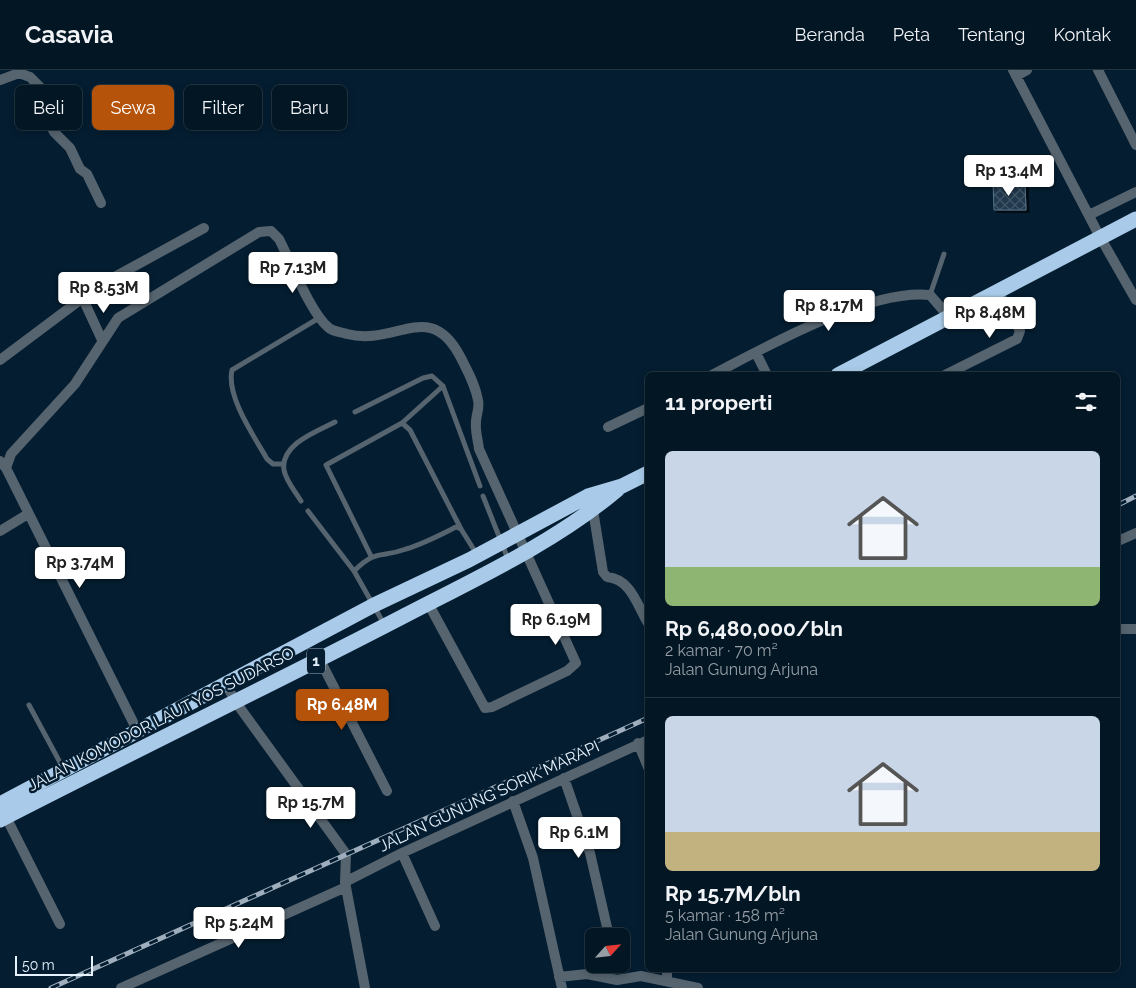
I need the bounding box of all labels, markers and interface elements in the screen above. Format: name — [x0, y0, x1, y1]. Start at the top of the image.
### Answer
text: Casavia — [25, 20, 114, 49]
text: Beranda — [795, 24, 865, 45]
text: Peta — [893, 24, 930, 45]
text: Tentang — [958, 24, 1025, 45]
text: Kontak — [1053, 24, 1111, 45]
chip: Beli — [15, 85, 82, 130]
chip: Sewa — [92, 85, 174, 130]
chip: Filter — [184, 85, 262, 130]
chip: Baru — [272, 85, 347, 130]
pin: Rp 13.4M — [957, 154, 1061, 197]
text: Rp 13.4M — [975, 161, 1043, 180]
pin: Rp 7.13M — [241, 252, 345, 294]
text: Rp 7.13M — [260, 258, 326, 277]
pin: Rp 8.53M — [52, 272, 156, 314]
text: Rp 8.53M — [69, 278, 139, 297]
pin: Rp 8.17M — [777, 290, 881, 332]
text: Rp 8.17M — [795, 296, 863, 315]
pin: Rp 8.48M — [938, 296, 1042, 339]
text: Rp 8.48M — [955, 303, 1025, 322]
icon: filters — [1072, 388, 1100, 416]
text: 11 properti — [665, 390, 772, 415]
icon: home — [838, 483, 928, 573]
pin: Rp 3.74M — [28, 546, 132, 589]
text: Rp 3.74M — [46, 553, 114, 572]
pin: Rp 6.19M — [504, 604, 608, 646]
text: Rp 6.19M — [521, 610, 591, 629]
text: Rp 6,480,000/bln — [665, 616, 843, 641]
text: 2 kamar · 70 m² — [665, 641, 778, 660]
street label: JALAN KOMODOR LAUT YOS SUDARSO — [25, 643, 297, 795]
road number: 1 — [307, 648, 325, 674]
text: Jalan Gunung Arjuna — [665, 660, 818, 679]
pin: Rp 6.48M — [290, 688, 394, 731]
text: Rp 6.48M — [307, 695, 377, 714]
street label: JALAN GUNUNG SORIK MARAPI — [376, 736, 602, 856]
icon: home — [838, 749, 928, 839]
pin: Rp 15.7M — [259, 786, 363, 829]
text: Rp 15.7M — [277, 793, 345, 812]
pin: Rp 6.1M — [533, 816, 625, 859]
text: Rp 6.1M — [549, 823, 609, 842]
text: Rp 15.7M/bln — [665, 881, 801, 906]
pin: Rp 5.24M — [187, 906, 291, 949]
text: 5 kamar · 158 m² — [665, 906, 785, 925]
text: Rp 5.24M — [204, 913, 274, 932]
text: Jalan Gunung Arjuna — [665, 925, 818, 944]
north arrow — [585, 928, 630, 972]
map controls — [585, 928, 630, 973]
scale bar — [15, 953, 92, 976]
text: 50 m — [22, 957, 55, 973]

